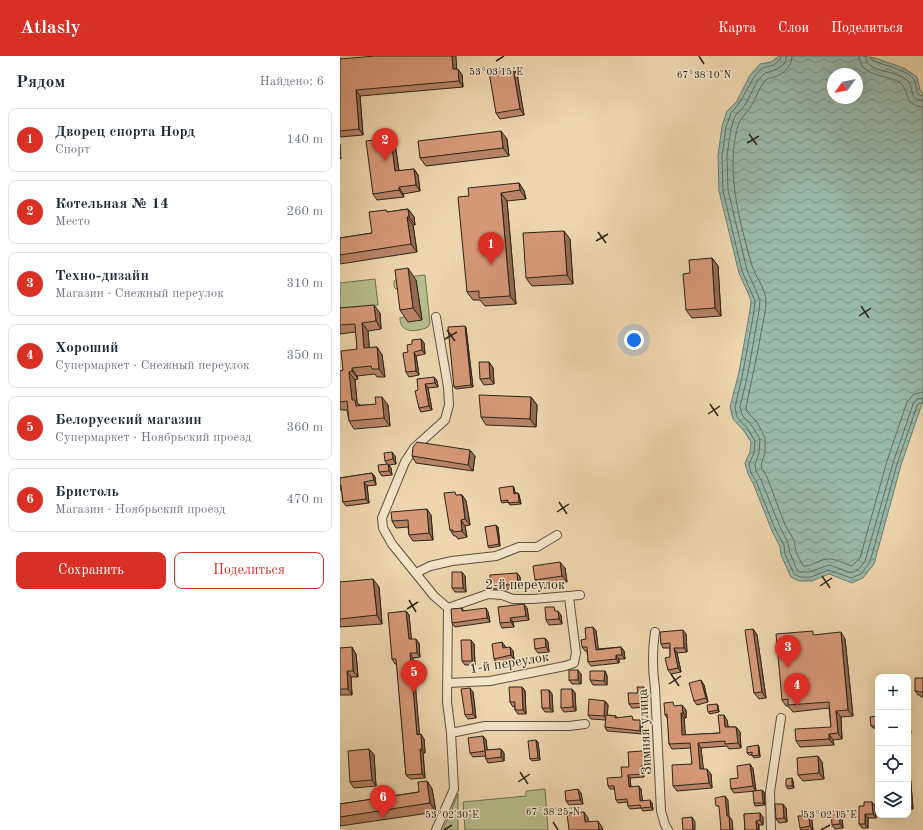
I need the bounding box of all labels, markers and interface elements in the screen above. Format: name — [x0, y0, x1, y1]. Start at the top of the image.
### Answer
text: Atlasly — [20, 19, 81, 38]
text: Карта — [718, 21, 756, 35]
text: Слои — [778, 21, 809, 35]
text: Поделиться — [831, 21, 903, 35]
text: 53°03'15"E — [469, 67, 523, 77]
north arrow — [827, 68, 863, 104]
text: 67°38'10"N — [677, 70, 732, 80]
text: Рядом — [16, 74, 65, 91]
text: Найдено: 6 — [260, 75, 324, 88]
text: Дворец спорта Норд — [55, 125, 195, 140]
pin: 2 — [372, 128, 398, 161]
text: 1 — [26, 133, 34, 146]
text: 140 m — [286, 133, 323, 146]
text: Спорт — [55, 143, 90, 156]
text: Котельная № 14 — [55, 197, 169, 212]
text: 2 — [26, 205, 34, 218]
text: 260 m — [286, 205, 323, 218]
text: Место — [55, 215, 90, 228]
pin: 1 — [478, 232, 504, 265]
text: Техно-дизайн — [55, 269, 149, 284]
text: 3 — [26, 277, 34, 290]
text: 310 m — [286, 277, 323, 290]
text: Магазин · Снежный переулок — [55, 287, 224, 300]
your location — [624, 330, 644, 350]
text: Хороший — [55, 341, 119, 356]
text: 4 — [26, 349, 34, 362]
text: 350 m — [286, 349, 323, 362]
text: Супермаркет · Снежный переулок — [55, 359, 250, 372]
text: Белорусский магазин — [55, 413, 202, 428]
text: 5 — [26, 421, 34, 434]
text: 360 m — [286, 421, 323, 434]
text: Супермаркет · Ноябрьский проезд — [55, 431, 251, 444]
text: Бристоль — [55, 485, 119, 500]
text: 6 — [26, 493, 34, 506]
text: 470 m — [286, 493, 323, 506]
text: Магазин · Ноябрьский проезд — [55, 503, 225, 516]
button: Сохранить — [16, 552, 166, 589]
button: Поделиться — [174, 552, 324, 589]
street label: 2-й переулок — [485, 578, 565, 592]
pin: 3 — [775, 635, 801, 668]
street label: 1-й переулок — [468, 650, 550, 676]
pin: 5 — [401, 660, 427, 693]
pin: 4 — [784, 673, 810, 706]
map controls — [875, 674, 911, 818]
button: + — [875, 674, 911, 710]
street label: Зимняя улица — [636, 688, 654, 775]
button: − — [875, 710, 911, 746]
button: locate — [875, 746, 911, 782]
button: layers — [875, 782, 911, 818]
pin: 6 — [370, 785, 396, 818]
text: 67°38'25"N — [526, 807, 581, 817]
text: 53°02'30"E — [425, 810, 479, 820]
text: 53°02'15"E — [803, 810, 857, 820]

